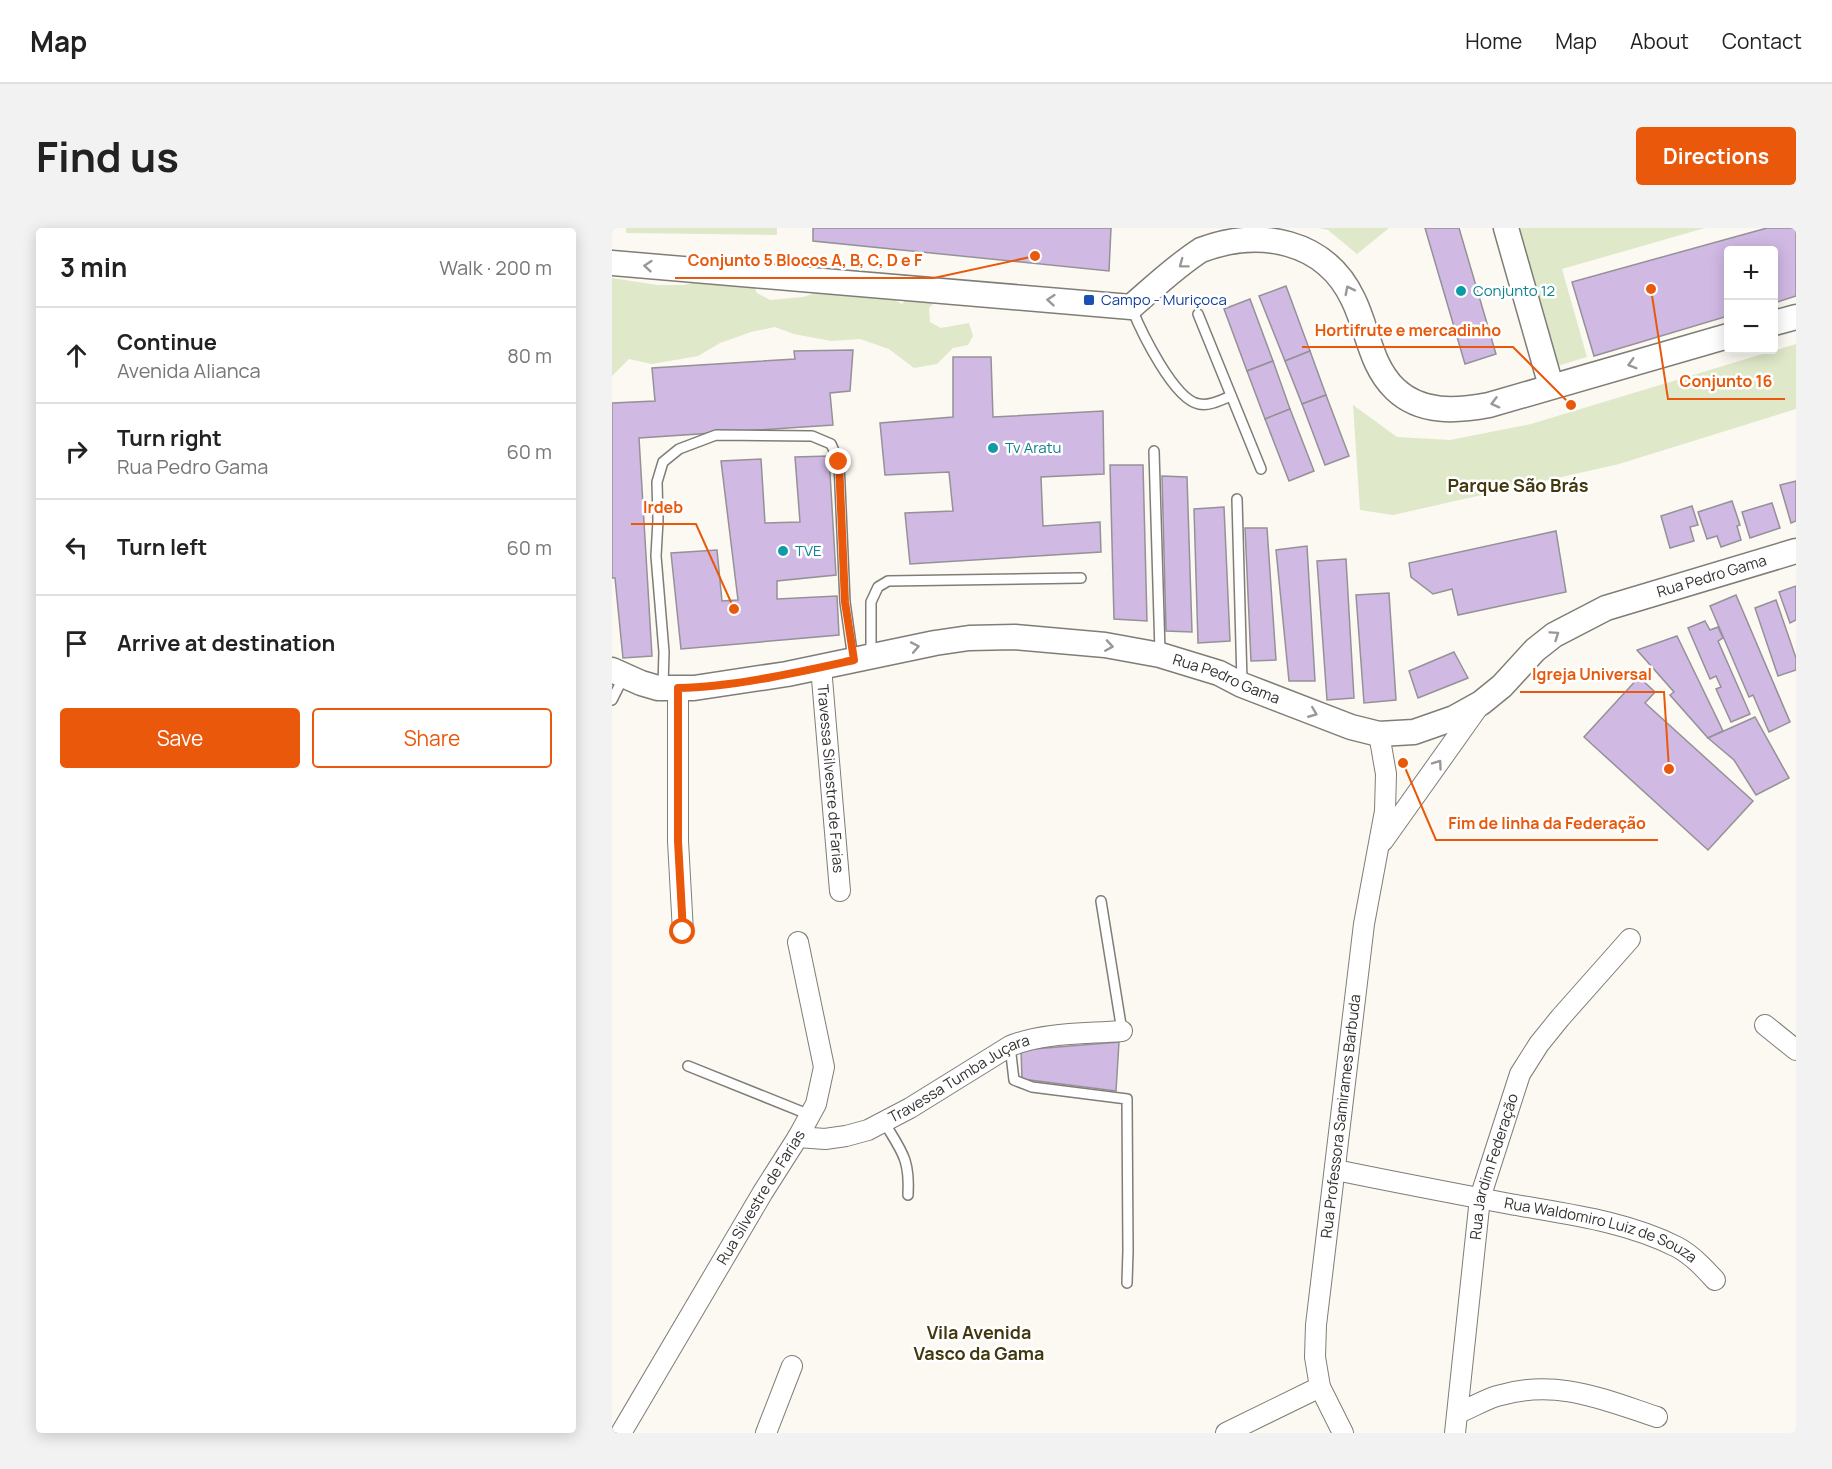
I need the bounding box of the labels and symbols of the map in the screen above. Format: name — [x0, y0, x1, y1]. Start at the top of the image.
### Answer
callout: Conjunto 5 Blocos A, B, C, D e F — [675, 244, 934, 278]
text: Conjunto 5 Blocos A, B, C, D e F — [688, 249, 923, 271]
one-way arrow — [1178, 257, 1189, 268]
one-way arrow — [643, 260, 652, 273]
place label: Conjunto 12 — [1473, 280, 1555, 301]
marker: Conjunto 12 — [1454, 284, 1468, 298]
one-way arrow — [1344, 286, 1356, 297]
place label: Campo - Muriçoca — [1101, 289, 1227, 310]
marker: Campo - Muriçoca — [1082, 293, 1096, 307]
one-way arrow — [1047, 294, 1056, 307]
callout: Hortifrute e mercadinho — [1302, 313, 1513, 347]
text: Hortifrute e mercadinho — [1315, 319, 1501, 341]
one-way arrow — [1627, 356, 1637, 369]
callout: Conjunto 16 — [1668, 365, 1785, 399]
text: Conjunto 16 — [1680, 370, 1772, 392]
one-way arrow — [1490, 396, 1501, 408]
place label: Tv Aratu — [1005, 437, 1062, 458]
marker: Tv Aratu — [986, 441, 1000, 455]
route end — [825, 448, 851, 474]
district label: Parque São Brás — [1448, 473, 1589, 497]
callout: Irdeb — [631, 490, 696, 524]
text: Irdeb — [643, 496, 683, 518]
place label: TVE — [795, 540, 822, 561]
marker: TVE — [776, 544, 790, 558]
street label: Rua Pedro Gama — [1654, 549, 1769, 602]
one-way arrow — [1548, 631, 1559, 642]
one-way arrow — [1104, 639, 1113, 651]
one-way arrow — [910, 641, 920, 654]
street label: Rua Pedro Gama — [1170, 649, 1283, 709]
callout: Igreja Universal — [1520, 658, 1664, 692]
text: Igreja Universal — [1532, 663, 1652, 685]
street label: Travessa Silvestre de Farias — [813, 683, 849, 874]
one-way arrow — [1307, 706, 1318, 718]
one-way arrow — [1431, 759, 1442, 770]
callout: Fim de linha da Federação — [1436, 806, 1658, 840]
text: Fim de linha da Federação — [1448, 812, 1646, 834]
route start — [669, 918, 695, 944]
street label: Rua Professora Samirames Barbuda — [1315, 993, 1365, 1239]
street label: Travessa Tumba Juçara — [885, 1029, 1032, 1127]
street label: Rua Jardim Federação — [1465, 1091, 1523, 1241]
street label: Rua Silvestre de Farias — [711, 1126, 810, 1269]
street label: Rua Waldomiro Luiz de Souza — [1503, 1192, 1702, 1267]
district label: Vila Avenida Vasco da Gama — [914, 1320, 1044, 1365]

